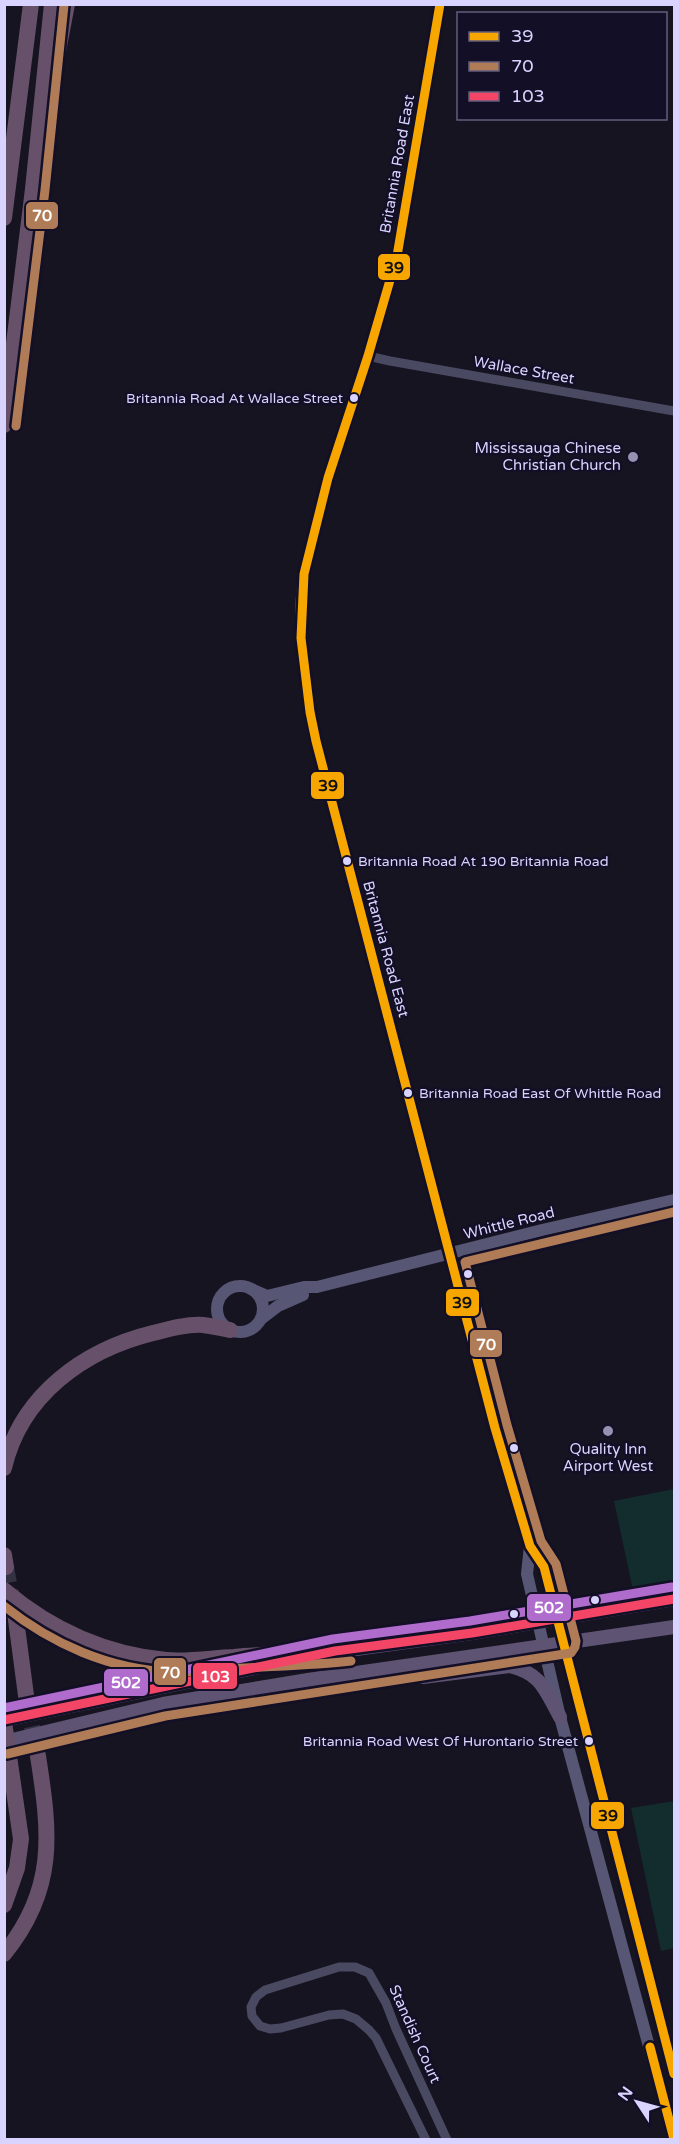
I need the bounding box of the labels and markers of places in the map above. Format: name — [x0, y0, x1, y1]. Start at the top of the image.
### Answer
place label: Britannia Road At Wallace Street — [126, 390, 344, 407]
marker: Britannia Road At Wallace Street — [348, 392, 360, 404]
place label: Mississauga Chinese Christian Church — [474, 439, 621, 474]
marker: Mississauga Chinese Christian Church — [626, 450, 640, 464]
place label: Britannia Road At 190 Britannia Road — [358, 853, 609, 870]
marker: Britannia Road At 190 Britannia Road — [341, 855, 353, 867]
place label: Britannia Road East Of Whittle Road — [419, 1085, 661, 1102]
marker: Britannia Road East Of Whittle Road — [402, 1087, 414, 1099]
unlabelled marker — [462, 1268, 474, 1280]
marker: Quality Inn Airport West — [601, 1424, 615, 1438]
place label: Quality Inn Airport West — [563, 1440, 653, 1475]
unlabelled marker — [508, 1442, 520, 1454]
unlabelled marker — [589, 1594, 601, 1606]
unlabelled marker — [508, 1608, 520, 1620]
place label: Britannia Road West Of Hurontario Street — [303, 1733, 579, 1750]
marker: Britannia Road West Of Hurontario Street — [583, 1735, 595, 1747]

